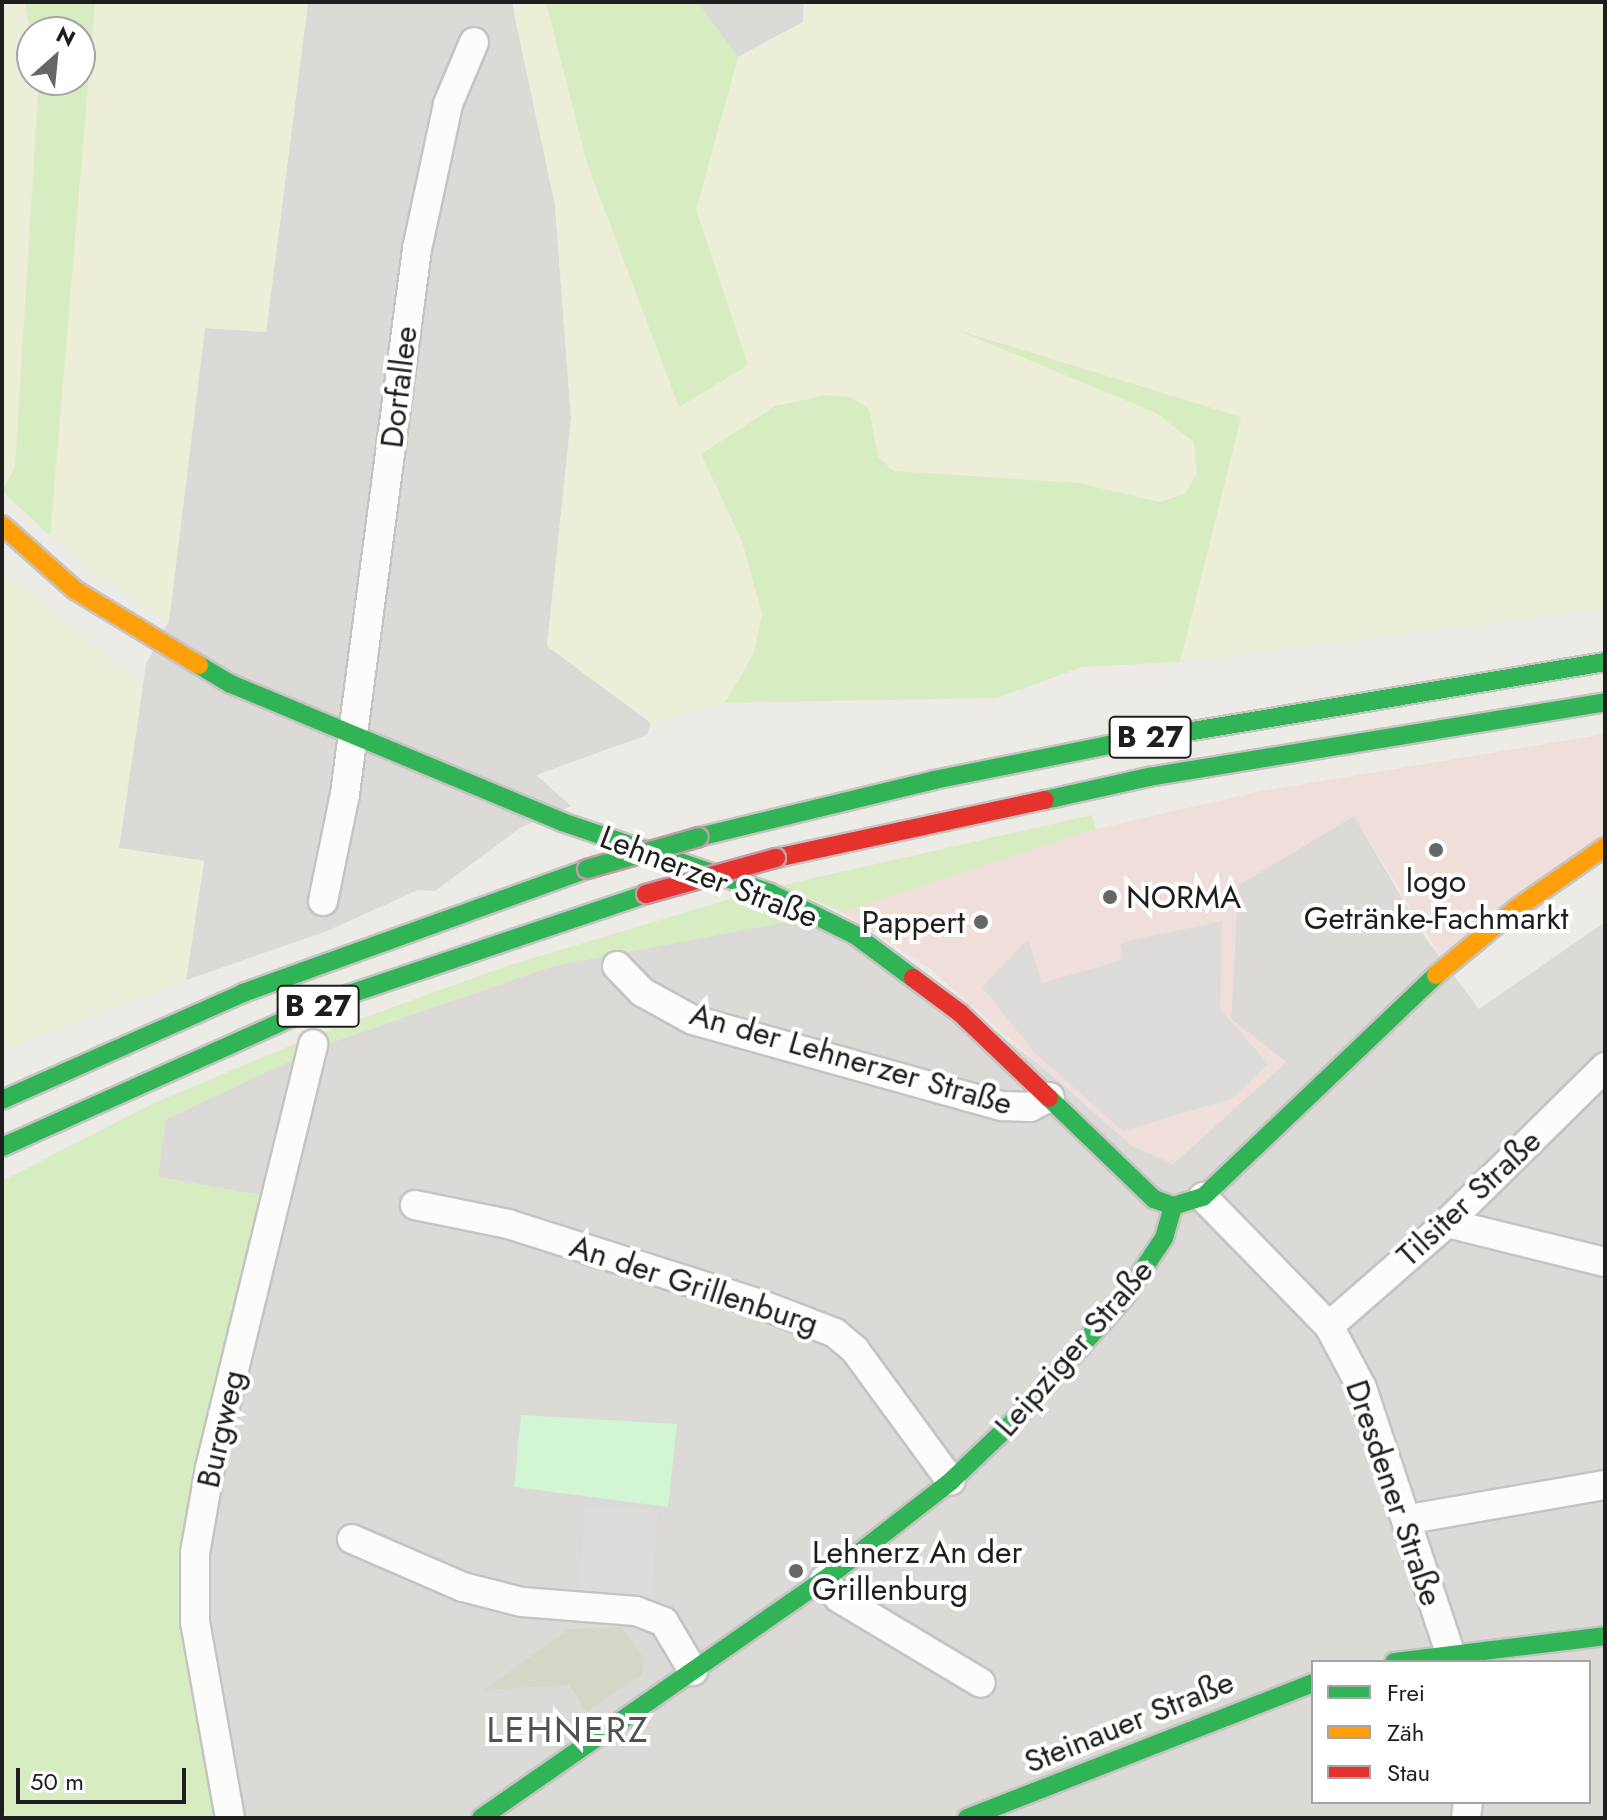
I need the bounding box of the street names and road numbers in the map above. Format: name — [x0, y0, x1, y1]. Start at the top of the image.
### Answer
street label: Dorfallee — [372, 324, 426, 450]
road number: B 27 — [1108, 711, 1192, 763]
street label: Lehnerzer Straße — [595, 818, 823, 936]
road number: B 27 — [276, 980, 360, 1032]
street label: An der Lehnerzer Straße — [686, 995, 1016, 1123]
street label: Tilsiter Straße — [1389, 1122, 1549, 1274]
street label: An der Grillenburg — [565, 1227, 823, 1343]
street label: Leipziger Straße — [987, 1252, 1161, 1444]
street label: Burgweg — [189, 1367, 253, 1491]
street label: Dresdener Straße — [1337, 1375, 1451, 1611]
street label: Steinauer Straße — [1019, 1663, 1239, 1781]

